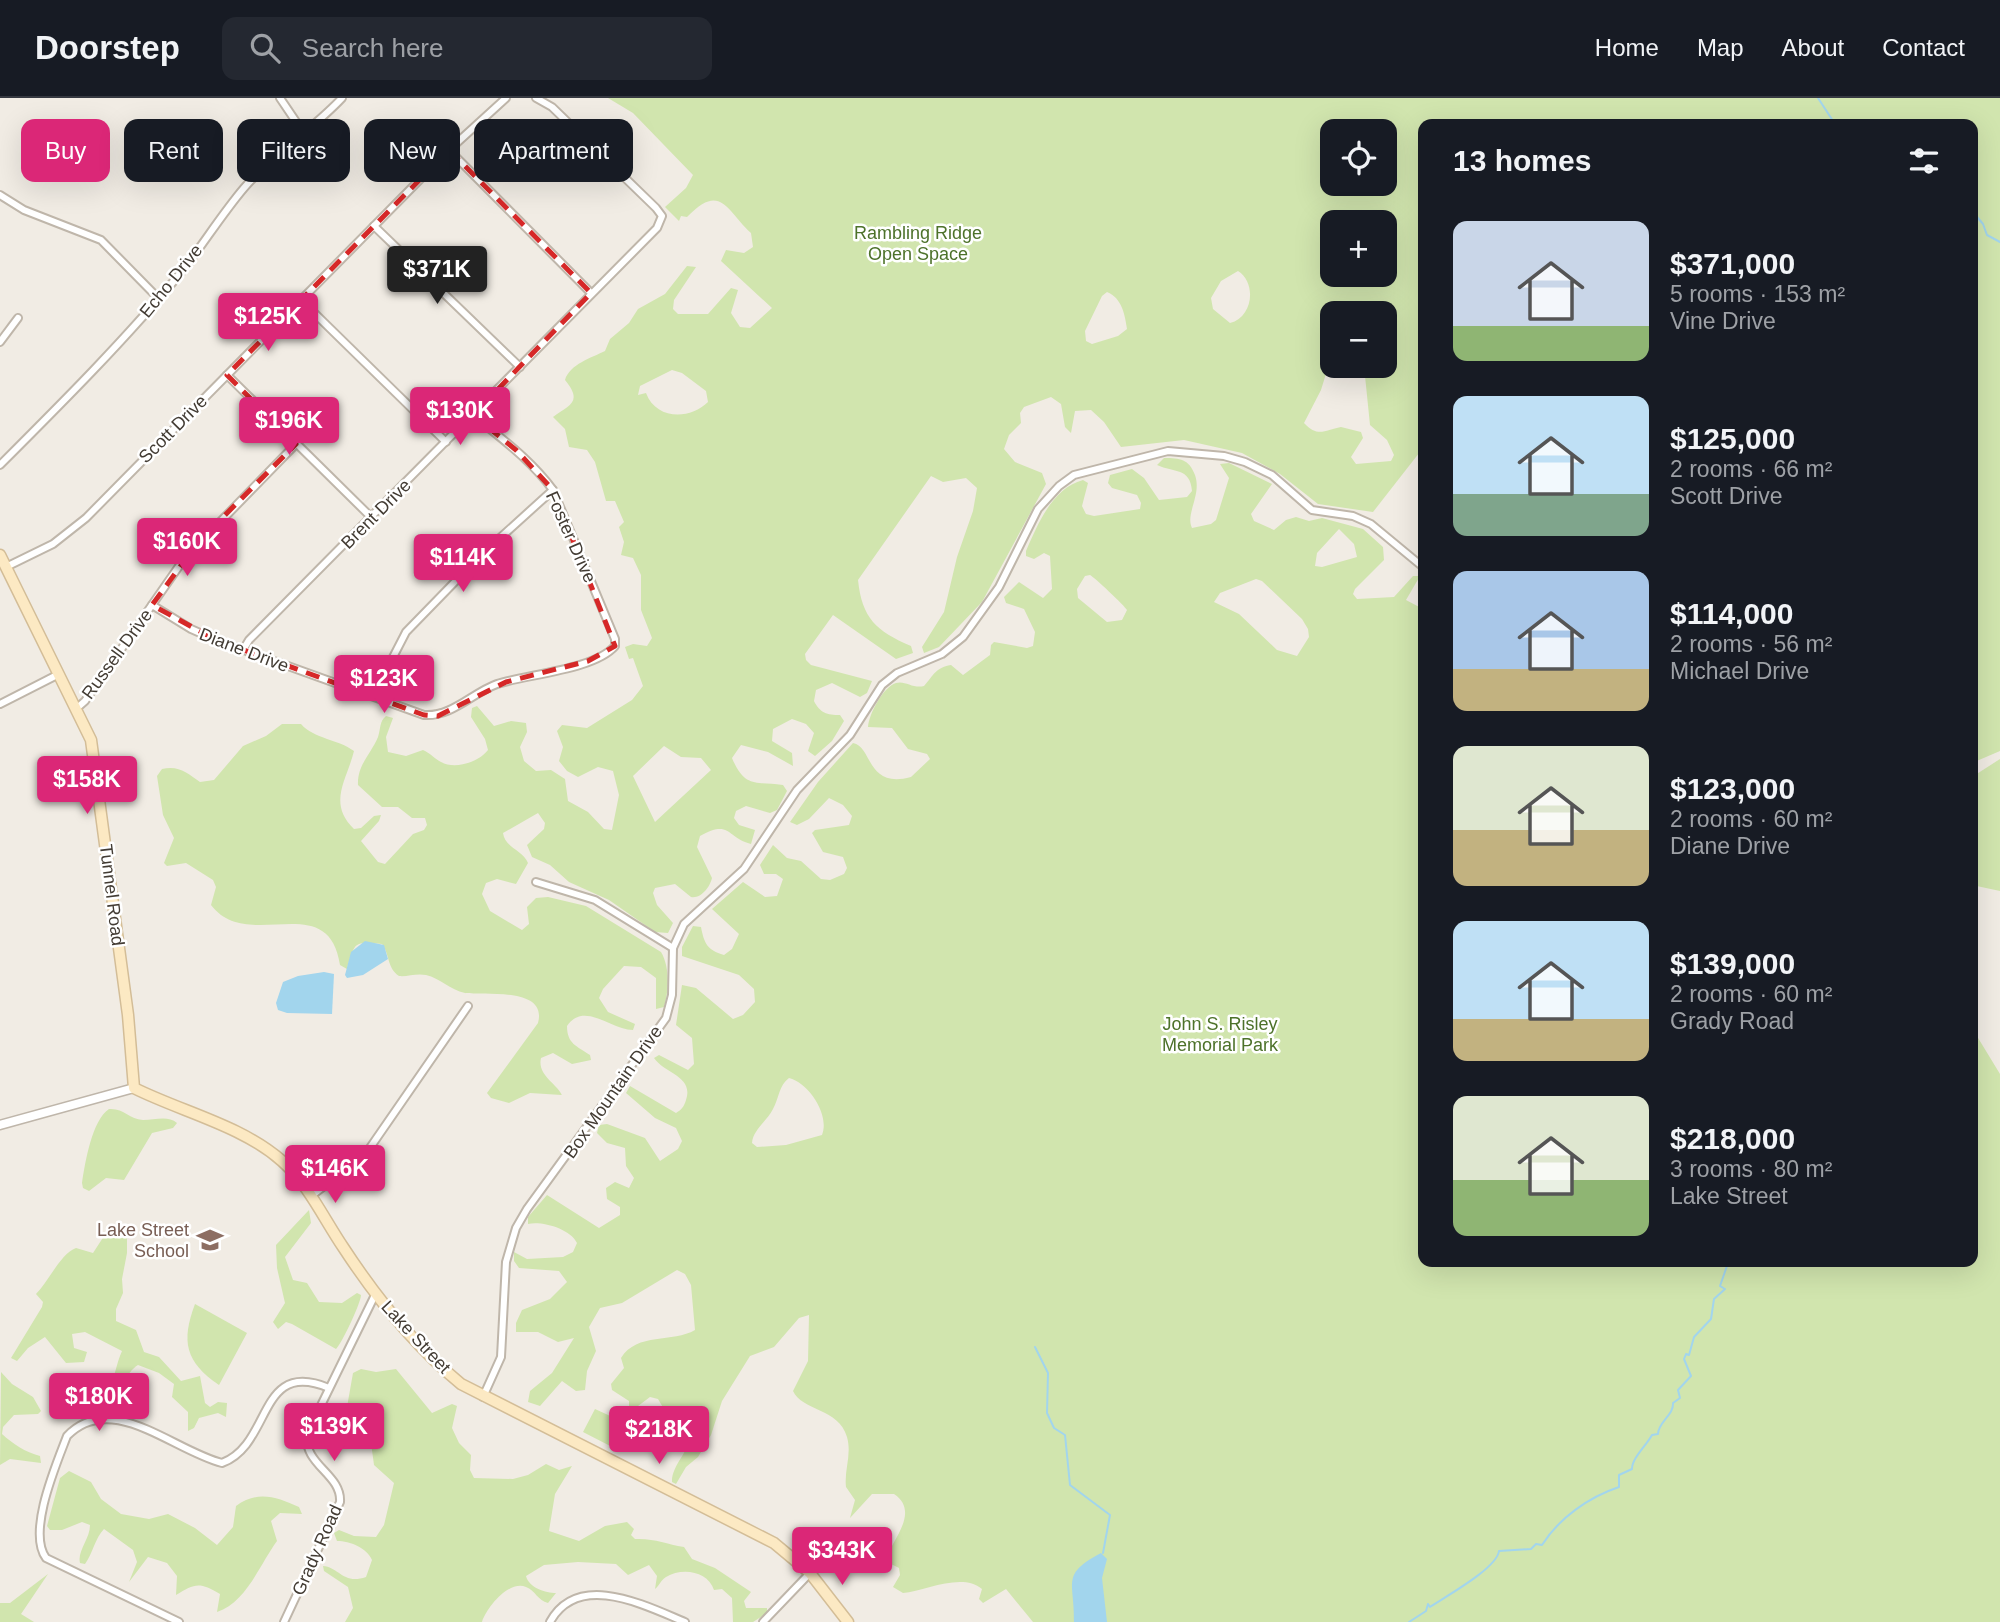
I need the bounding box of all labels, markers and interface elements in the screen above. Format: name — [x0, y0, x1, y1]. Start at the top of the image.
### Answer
search box — [222, 17, 712, 80]
text: Doorstep — [35, 29, 180, 66]
icon: search — [246, 29, 284, 67]
text: Search here — [302, 33, 444, 63]
text: Home — [1595, 34, 1659, 61]
text: Map — [1697, 34, 1744, 61]
text: About — [1782, 34, 1844, 61]
text: Contact — [1882, 34, 1965, 61]
chip: Buy — [21, 119, 110, 182]
chip: Rent — [124, 119, 223, 182]
chip: Filters — [237, 119, 350, 182]
chip: New — [364, 119, 460, 182]
chip: Apartment — [474, 119, 633, 182]
map controls — [1320, 119, 1397, 378]
button: locate — [1320, 119, 1397, 196]
icon: filters — [1905, 142, 1943, 180]
text: 13 homes — [1453, 144, 1591, 177]
button: + — [1320, 210, 1397, 287]
park label: Rambling Ridge Open Space — [854, 223, 982, 264]
street label: Echo Drive — [136, 241, 206, 321]
pin: $371K — [388, 246, 486, 306]
text: $371,000 — [1670, 247, 1795, 280]
icon: home — [1509, 249, 1593, 333]
text: $371K — [403, 256, 471, 282]
text: 5 rooms · 153 m² — [1670, 281, 1845, 307]
pin: $125K — [219, 294, 317, 353]
button: − — [1320, 301, 1397, 378]
text: $125K — [234, 303, 302, 329]
text: Vine Drive — [1670, 308, 1776, 334]
pin: $130K — [411, 388, 509, 447]
street label: Scott Drive — [135, 391, 211, 467]
text: $130K — [426, 397, 494, 423]
pin: $196K — [240, 398, 338, 457]
text: $196K — [255, 407, 323, 433]
text: $125,000 — [1670, 422, 1795, 455]
icon: home — [1509, 424, 1593, 508]
text: 2 rooms · 66 m² — [1670, 456, 1832, 482]
street label: Brent Drive — [337, 475, 415, 553]
text: Scott Drive — [1670, 483, 1782, 509]
street label: Foster Drive — [542, 488, 600, 586]
pin: $160K — [138, 518, 236, 578]
text: $160K — [153, 528, 221, 554]
pin: $114K — [414, 534, 512, 594]
text: $114K — [430, 544, 496, 570]
text: $114,000 — [1670, 597, 1793, 630]
icon: home — [1509, 599, 1593, 683]
street label: Russell Drive — [78, 605, 156, 703]
street label: Diane Drive — [197, 624, 291, 676]
text: 2 rooms · 56 m² — [1670, 631, 1832, 657]
pin: $123K — [335, 656, 433, 715]
text: Michael Drive — [1670, 658, 1809, 684]
text: $123K — [350, 665, 418, 691]
pin: $158K — [38, 756, 136, 816]
text: $158K — [53, 766, 121, 792]
text: $123,000 — [1670, 772, 1795, 805]
icon: home — [1509, 774, 1593, 858]
text: 2 rooms · 60 m² — [1670, 806, 1832, 832]
text: Diane Drive — [1670, 833, 1790, 859]
street label: Tunnel Road — [96, 843, 128, 947]
text: $139,000 — [1670, 947, 1795, 980]
icon: home — [1509, 949, 1593, 1033]
text: 2 rooms · 60 m² — [1670, 981, 1832, 1007]
text: Grady Road — [1670, 1008, 1794, 1034]
park label: John S. Risley Memorial Park — [1162, 1014, 1279, 1055]
street label: Box Mountain Drive — [560, 1022, 666, 1162]
text: $218,000 — [1670, 1122, 1795, 1155]
icon: home — [1509, 1124, 1593, 1208]
pin: $146K — [286, 1146, 384, 1205]
text: $146K — [301, 1155, 369, 1181]
text: 3 rooms · 80 m² — [1670, 1156, 1832, 1182]
text: Lake Street — [1670, 1183, 1788, 1209]
place label: Lake Street School — [97, 1220, 189, 1261]
school or university icon: Lake Street School — [195, 1225, 225, 1255]
street label: Lake Street — [377, 1297, 455, 1377]
pin: $180K — [50, 1374, 148, 1433]
text: $180K — [65, 1383, 133, 1409]
pin: $139K — [285, 1404, 383, 1463]
pin: $218K — [610, 1406, 708, 1466]
text: $139K — [300, 1413, 368, 1439]
text: $218K — [625, 1416, 693, 1442]
street label: Grady Road — [288, 1502, 346, 1598]
pin: $343K — [793, 1528, 891, 1587]
text: $343K — [808, 1537, 876, 1563]

